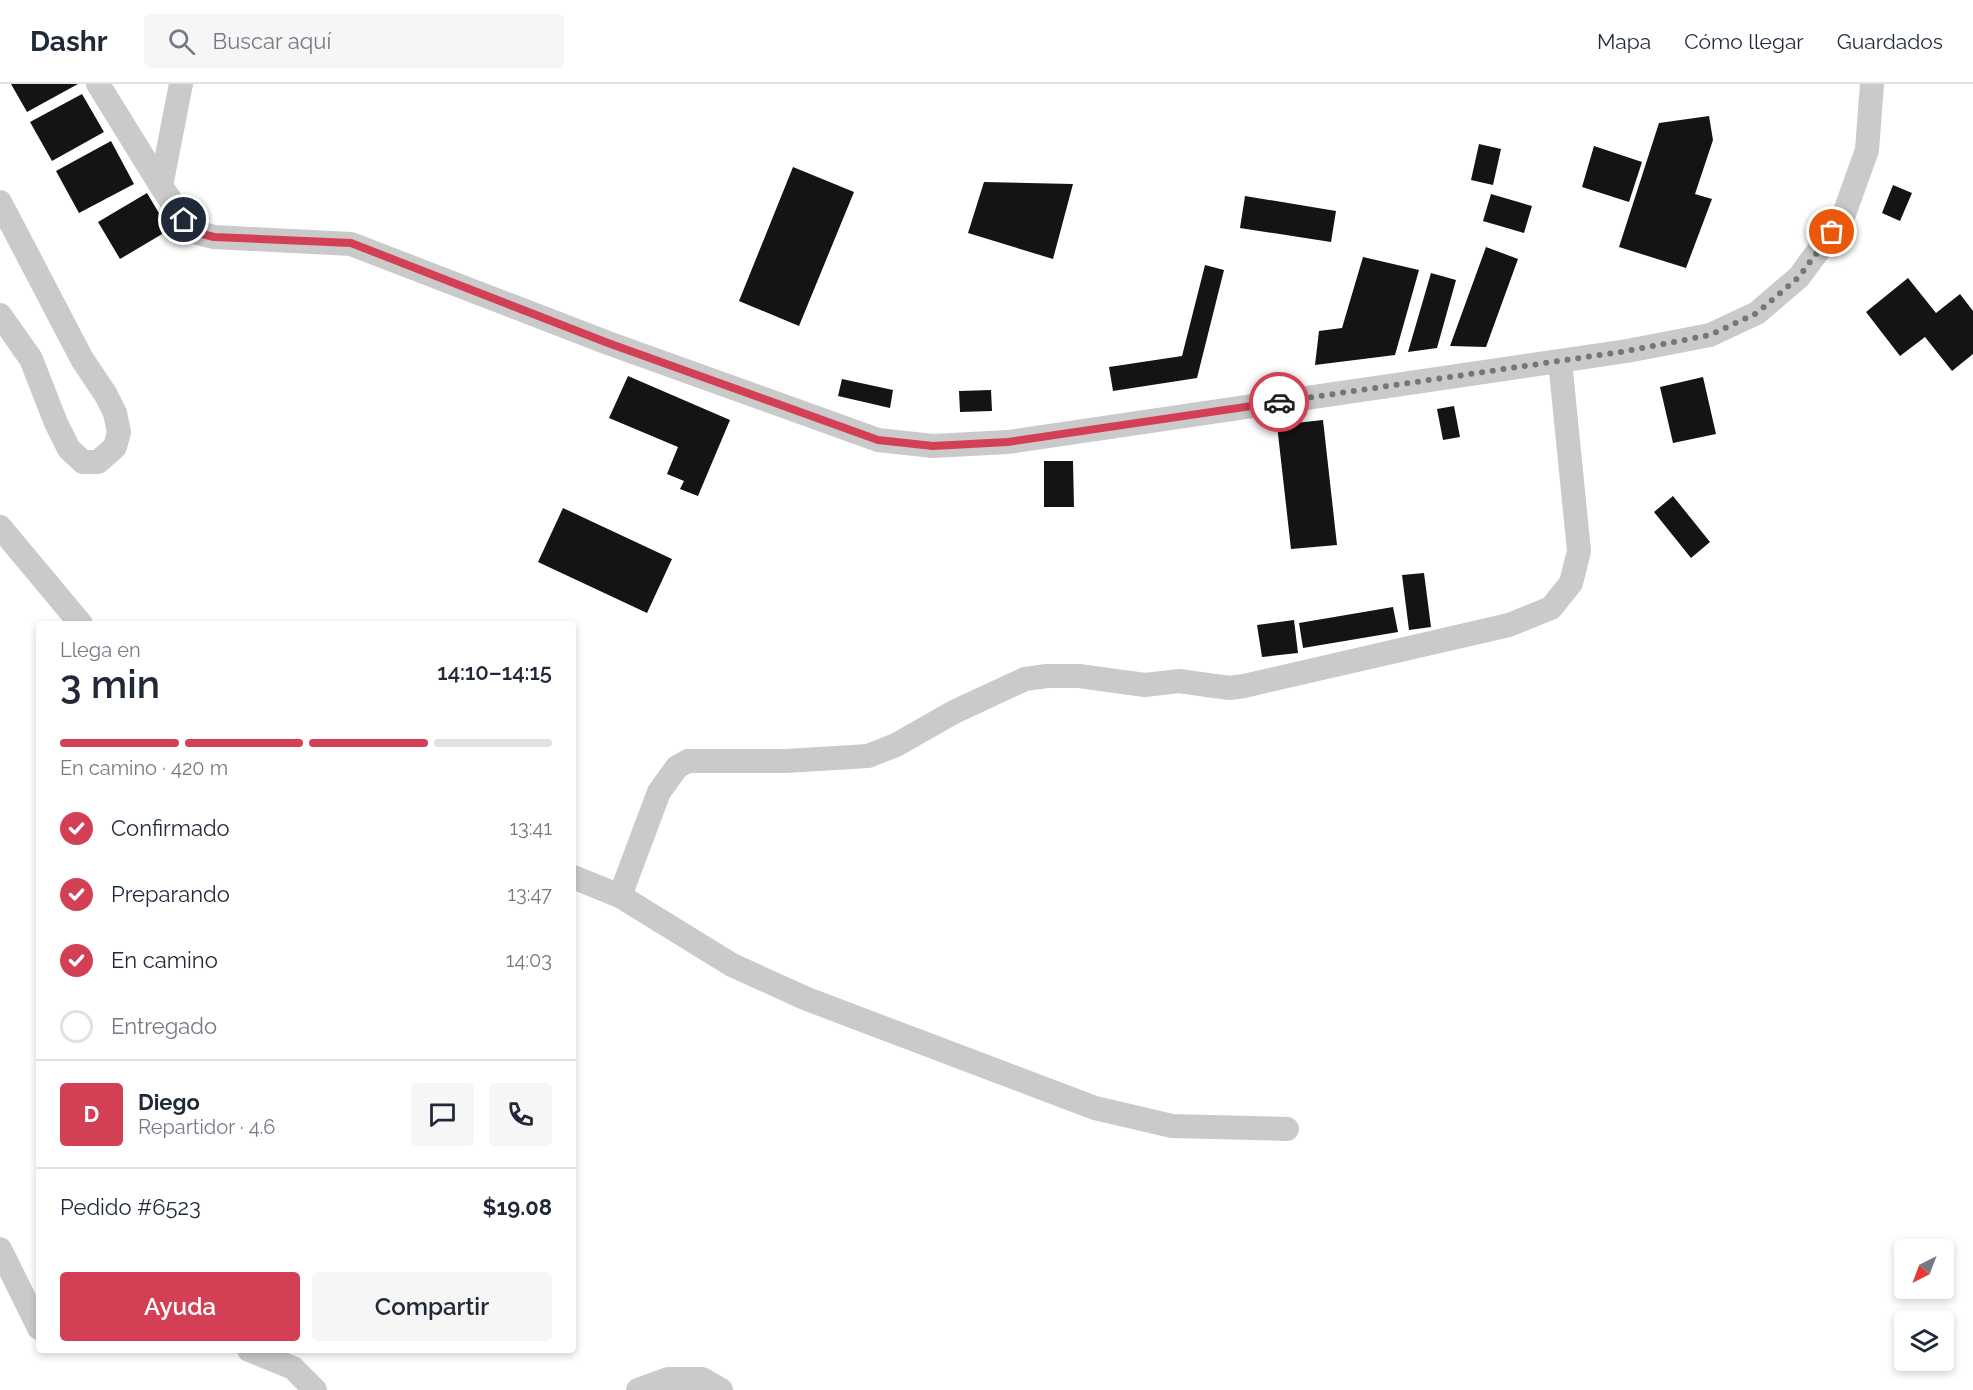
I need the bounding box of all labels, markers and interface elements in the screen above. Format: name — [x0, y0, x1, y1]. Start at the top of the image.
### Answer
search box — [144, 14, 564, 68]
text: Dashr — [30, 25, 108, 58]
icon: search — [165, 25, 198, 58]
text: Buscar aquí — [213, 28, 331, 54]
text: Mapa — [1597, 29, 1651, 54]
text: Cómo llegar — [1684, 29, 1804, 54]
text: Guardados — [1837, 29, 1943, 54]
pin — [158, 194, 209, 245]
icon: home — [167, 203, 200, 236]
pin — [1806, 206, 1857, 257]
icon: bag — [1815, 215, 1848, 248]
courier — [1249, 372, 1309, 432]
icon: car — [1263, 386, 1296, 419]
text: Llega en — [60, 638, 141, 662]
text: 14:10–14:15 — [437, 659, 552, 685]
text: 3 min — [60, 661, 160, 707]
text: En camino · 420 m — [60, 756, 228, 780]
icon: check — [60, 812, 93, 845]
text: Confirmado — [111, 815, 230, 841]
text: 13:41 — [510, 816, 552, 840]
icon: check — [60, 878, 93, 911]
text: Preparando — [111, 881, 230, 907]
text: 13:47 — [507, 882, 552, 906]
icon: check — [60, 944, 93, 977]
text: En camino — [111, 947, 218, 973]
text: 14:03 — [506, 948, 552, 972]
text: Entregado — [111, 1013, 217, 1039]
button: chat — [411, 1083, 474, 1146]
button: phone — [489, 1083, 552, 1146]
text: Diego — [138, 1089, 200, 1115]
text: D — [84, 1101, 99, 1127]
text: Repartidor · 4.6 — [138, 1115, 275, 1139]
text: Pedido #6523 — [60, 1194, 201, 1220]
text: $19.08 — [482, 1194, 552, 1220]
north arrow — [1894, 1239, 1954, 1299]
map controls — [1894, 1239, 1954, 1371]
button: Ayuda — [60, 1272, 300, 1341]
button: Compartir — [312, 1272, 552, 1341]
button: layers — [1894, 1311, 1954, 1371]

